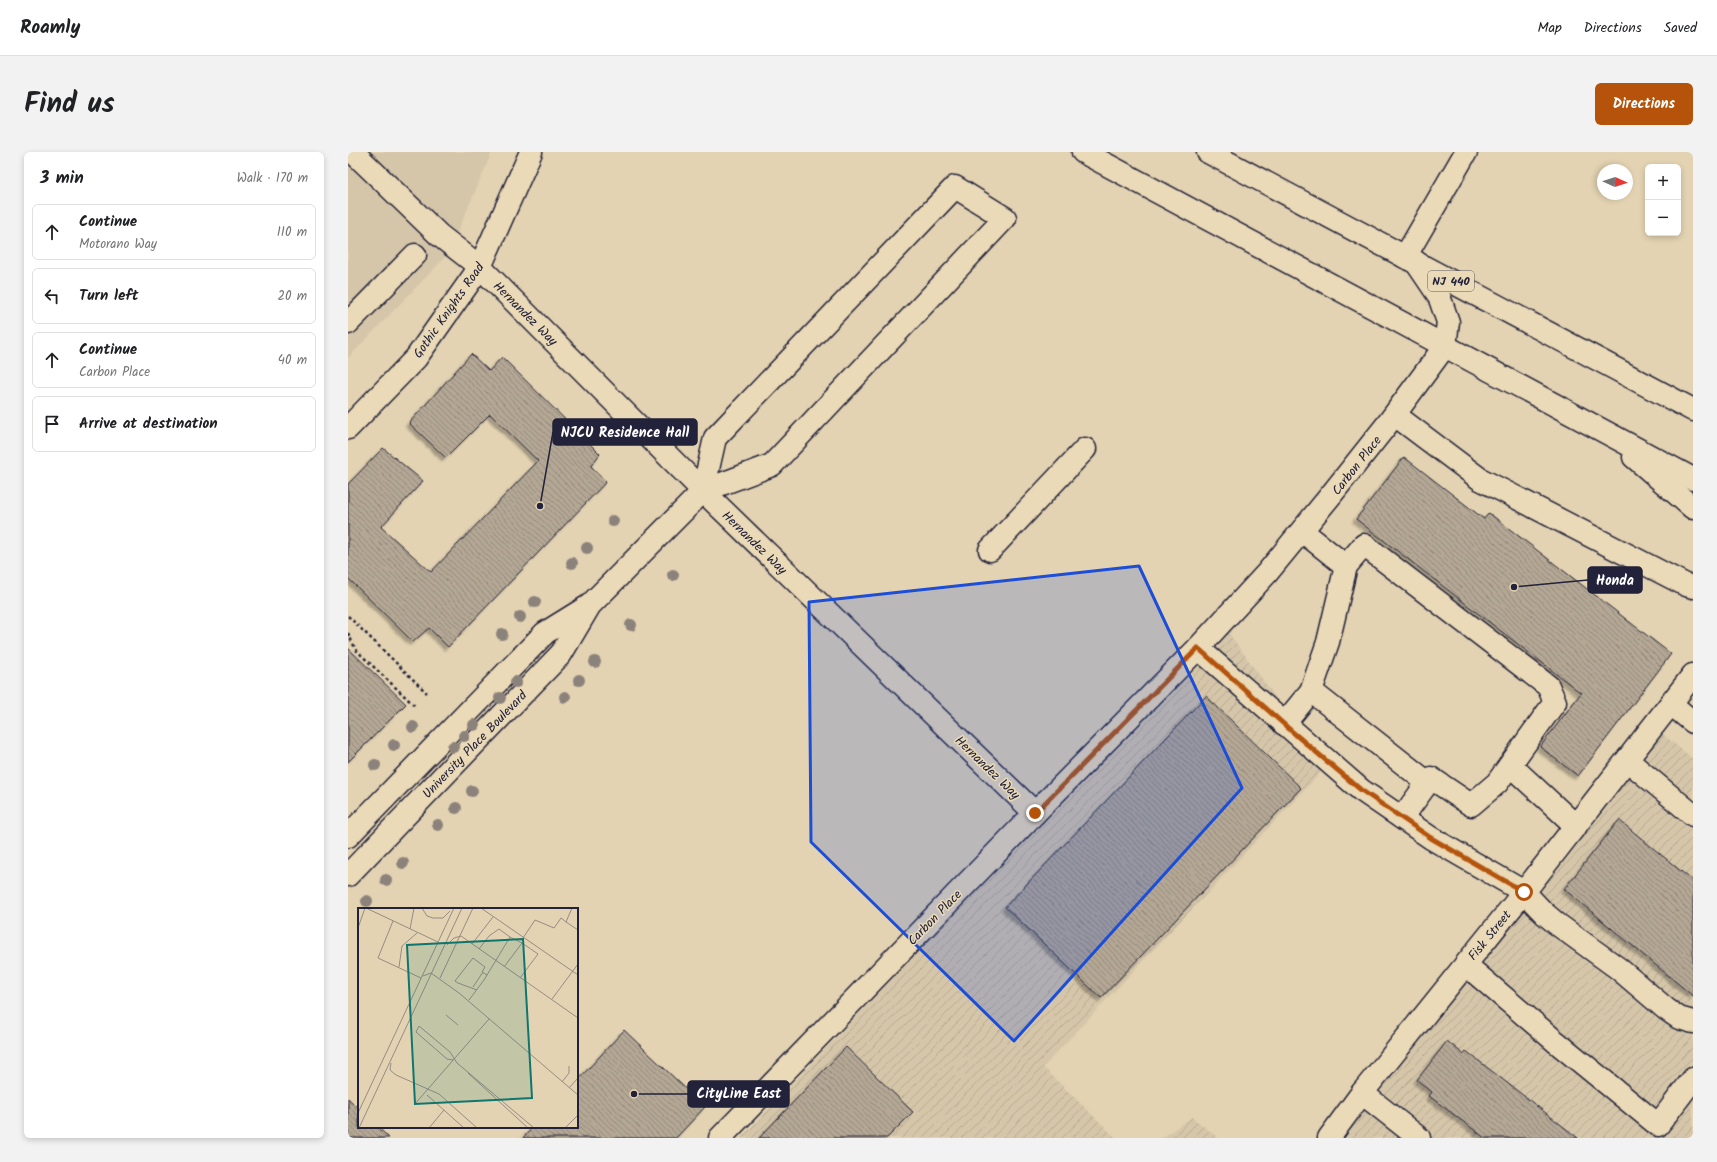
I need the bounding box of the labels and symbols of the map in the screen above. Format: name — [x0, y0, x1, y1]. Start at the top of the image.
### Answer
north arrow — [1597, 164, 1633, 200]
street label: Gothic Knights Road — [408, 258, 490, 363]
road number: NJ 440 — [1428, 271, 1474, 291]
street label: Hernandez Way — [488, 277, 563, 352]
callout: NJCU Residence Hall — [553, 419, 697, 445]
text: NJCU Residence Hall — [561, 422, 689, 444]
street label: Carbon Place — [1327, 431, 1387, 500]
street label: Hernandez Way — [716, 506, 792, 581]
callout: Honda — [1588, 567, 1642, 593]
text: Honda — [1596, 570, 1634, 592]
street label: University Place Boulevard — [418, 686, 533, 804]
street label: Hernandez Way — [949, 731, 1025, 806]
route end — [1026, 804, 1044, 822]
route start — [1515, 883, 1533, 901]
street label: Carbon Place — [903, 885, 967, 951]
street label: Fisk Street — [1463, 905, 1518, 966]
inset map — [358, 908, 578, 1128]
callout: CityLine East — [688, 1081, 789, 1107]
text: CityLine East — [697, 1083, 782, 1105]

